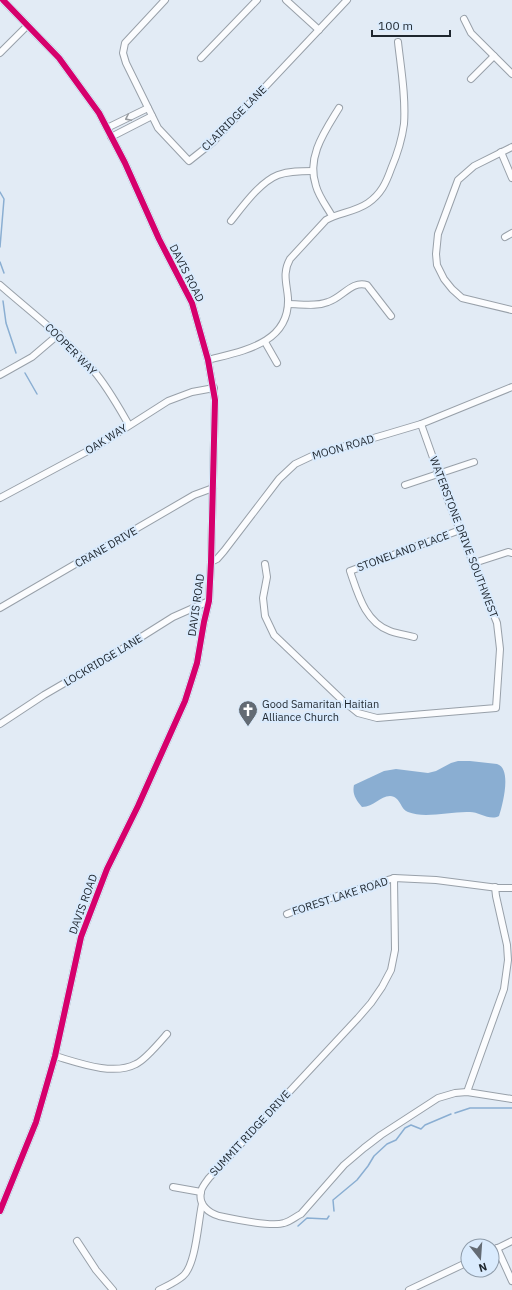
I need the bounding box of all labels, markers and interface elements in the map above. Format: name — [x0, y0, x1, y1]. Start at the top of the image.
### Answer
scale bar — [372, 12, 450, 38]
text: 100 m — [378, 18, 413, 33]
street label: CLAIRIDGE LANE — [198, 82, 270, 154]
one-way arrow — [124, 113, 132, 121]
street label: DAVIS ROAD — [166, 242, 208, 304]
street label: COOPER WAY — [42, 320, 100, 378]
street label: OAK WAY — [82, 420, 130, 457]
street label: MOON ROAD — [310, 431, 376, 463]
street label: WATERSTONE DRIVE SOUTHWEST — [427, 454, 502, 620]
street label: CRANE DRIVE — [72, 524, 140, 570]
street label: STONELAND PLACE — [355, 528, 451, 574]
street label: DAVIS ROAD — [185, 573, 207, 637]
street label: LOCKRIDGE LANE — [61, 631, 145, 689]
place label: Good Samaritan Haitian Alliance Church — [262, 697, 379, 724]
church icon: Good Samaritan Haitian Alliance Church — [237, 699, 259, 727]
street label: DAVIS ROAD — [66, 872, 100, 936]
street label: FOREST LAKE ROAD — [290, 874, 390, 918]
street label: SUMMIT RIDGE DRIVE — [207, 1087, 293, 1179]
north arrow — [460, 1238, 500, 1278]
text: N — [477, 1260, 489, 1275]

